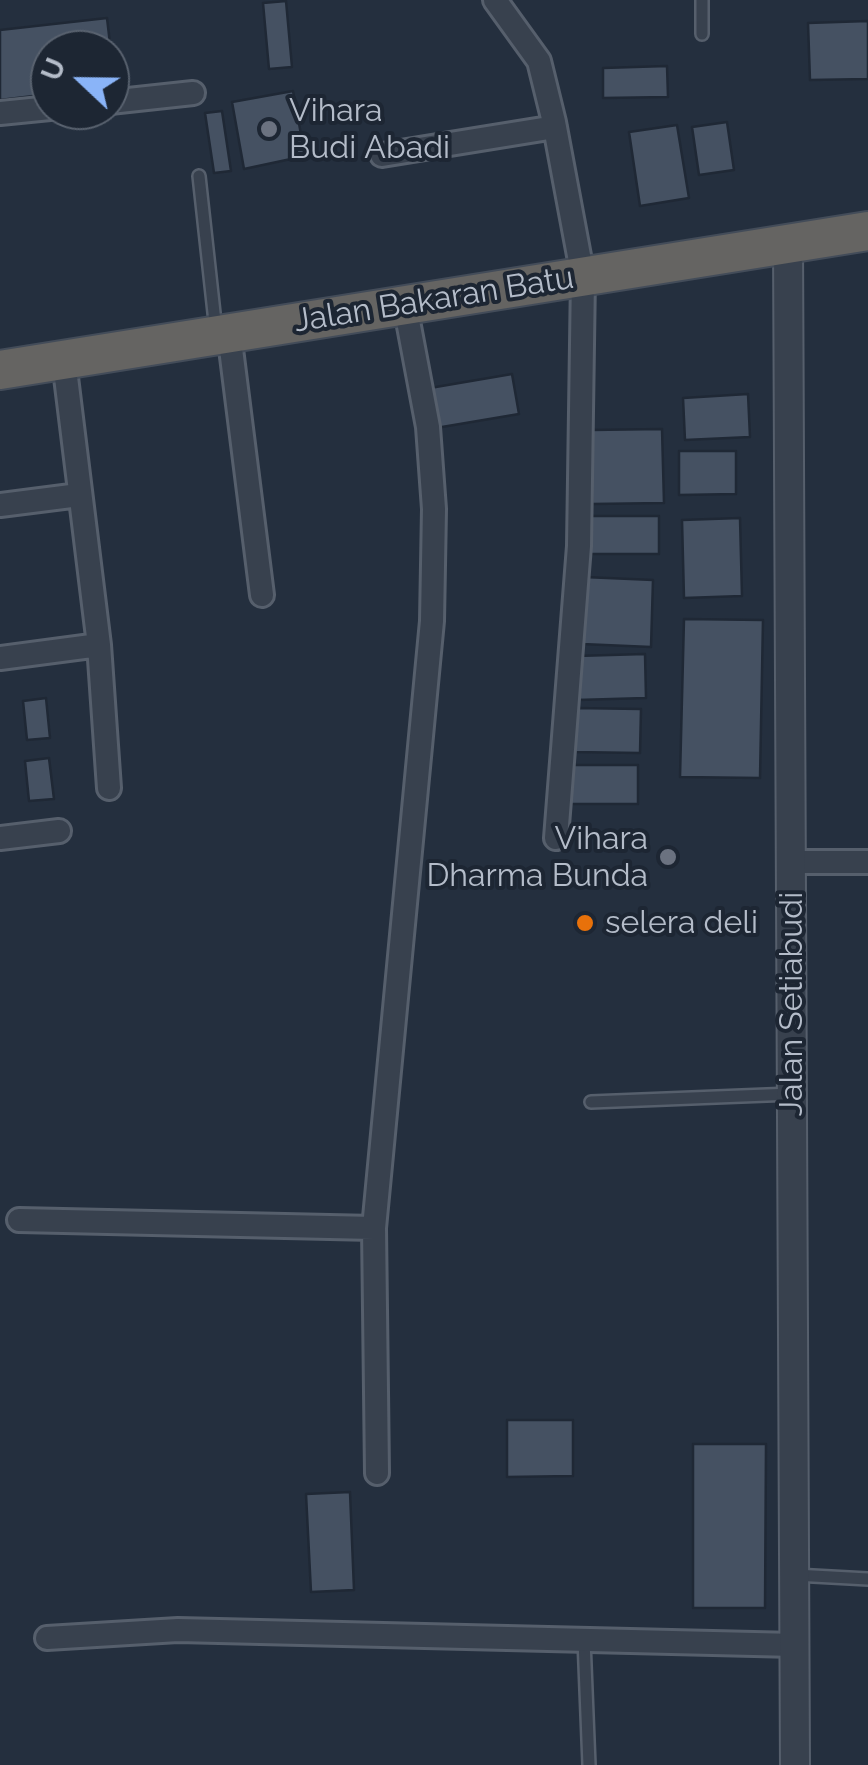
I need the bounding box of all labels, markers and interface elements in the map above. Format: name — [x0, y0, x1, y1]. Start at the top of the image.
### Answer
north arrow — [30, 30, 130, 130]
text: U — [34, 53, 73, 85]
place label: Vihara Budi Abadi — [289, 92, 450, 167]
marker: Vihara Budi Abadi — [258, 118, 280, 140]
street label: Jalan Bakaran Batu — [292, 259, 576, 341]
place label: Vihara Dharma Bunda — [426, 820, 648, 895]
marker: Vihara Dharma Bunda — [657, 846, 679, 868]
street label: Jalan Setiabudi — [773, 892, 811, 1116]
place label: selera deli — [605, 904, 758, 942]
marker: selera deli — [574, 912, 596, 934]

